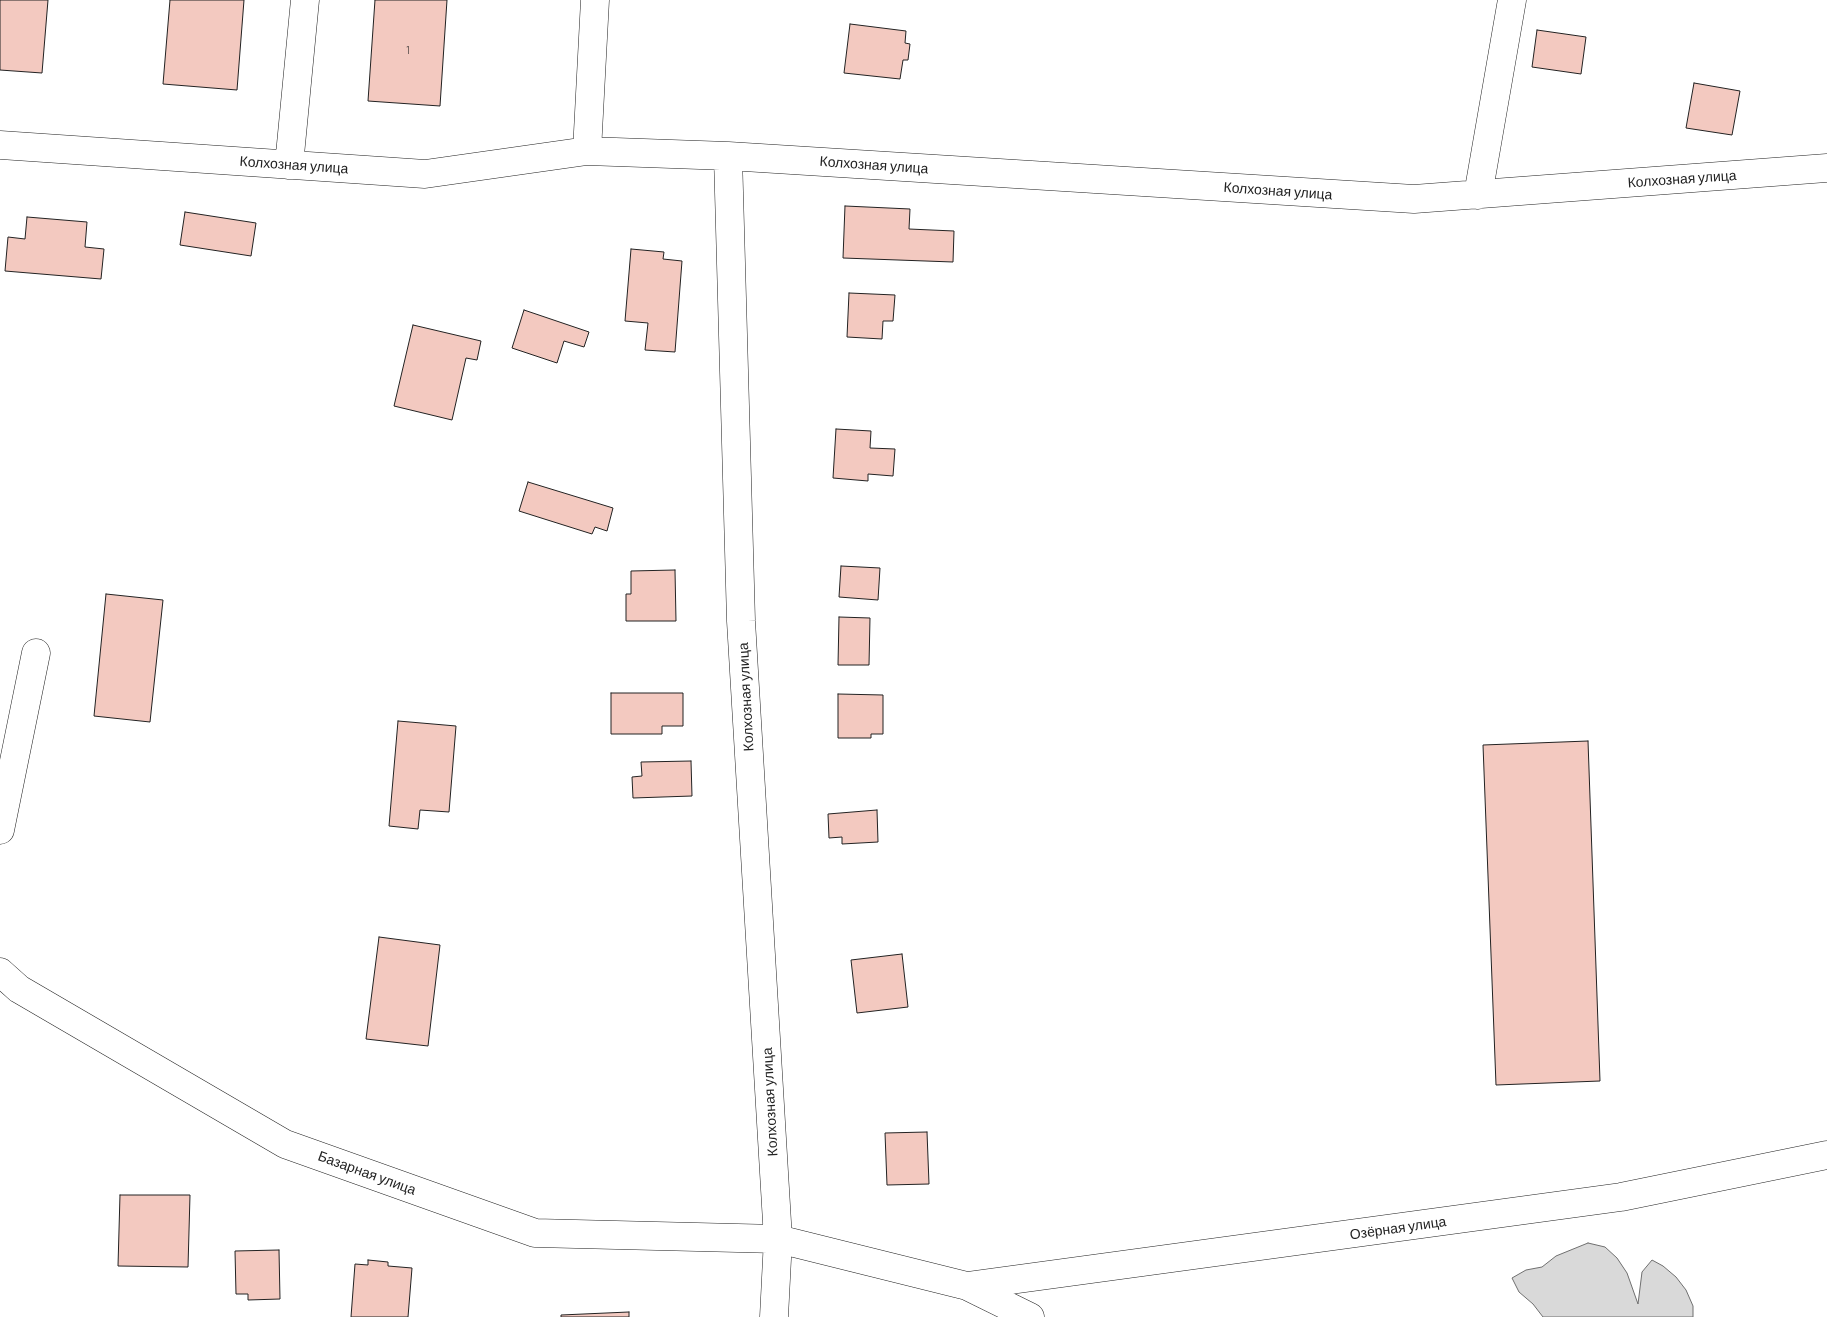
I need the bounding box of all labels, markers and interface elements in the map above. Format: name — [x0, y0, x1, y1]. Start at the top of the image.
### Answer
house number: 1 — [406, 43, 410, 57]
street label: Колхозная улица — [239, 153, 349, 177]
street label: Колхозная улица — [819, 153, 929, 177]
street label: Колхозная улица — [1627, 167, 1737, 191]
street label: Колхозная улица — [1223, 179, 1333, 203]
street label: Колхозная улица — [735, 642, 757, 752]
street label: Колхозная улица — [759, 1047, 781, 1157]
street label: Базарная улица — [316, 1147, 418, 1199]
street label: Озёрная улица — [1349, 1213, 1447, 1243]

